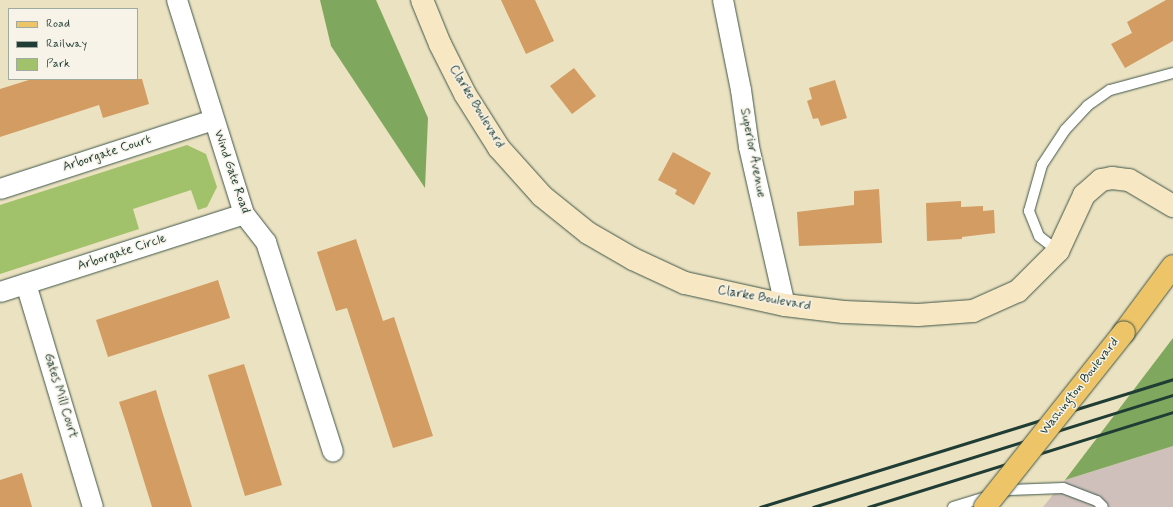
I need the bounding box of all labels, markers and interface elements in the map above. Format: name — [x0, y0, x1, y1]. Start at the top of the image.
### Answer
legend — [8, 8, 138, 80]
text: Road — [46, 16, 70, 32]
text: Railway — [46, 36, 87, 52]
text: Park — [46, 56, 70, 72]
street label: Clarke Boulevard — [445, 63, 507, 151]
street label: Superior Avenue — [736, 108, 768, 198]
street label: Wind Gate Road — [209, 128, 253, 216]
street label: Arborgate Court — [61, 132, 153, 176]
street label: Arborgate Circle — [75, 231, 169, 275]
street label: Clarke Boulevard — [717, 283, 811, 315]
street label: Washington Boulevard — [1038, 336, 1122, 438]
street label: Gates Mill Court — [40, 351, 80, 441]

